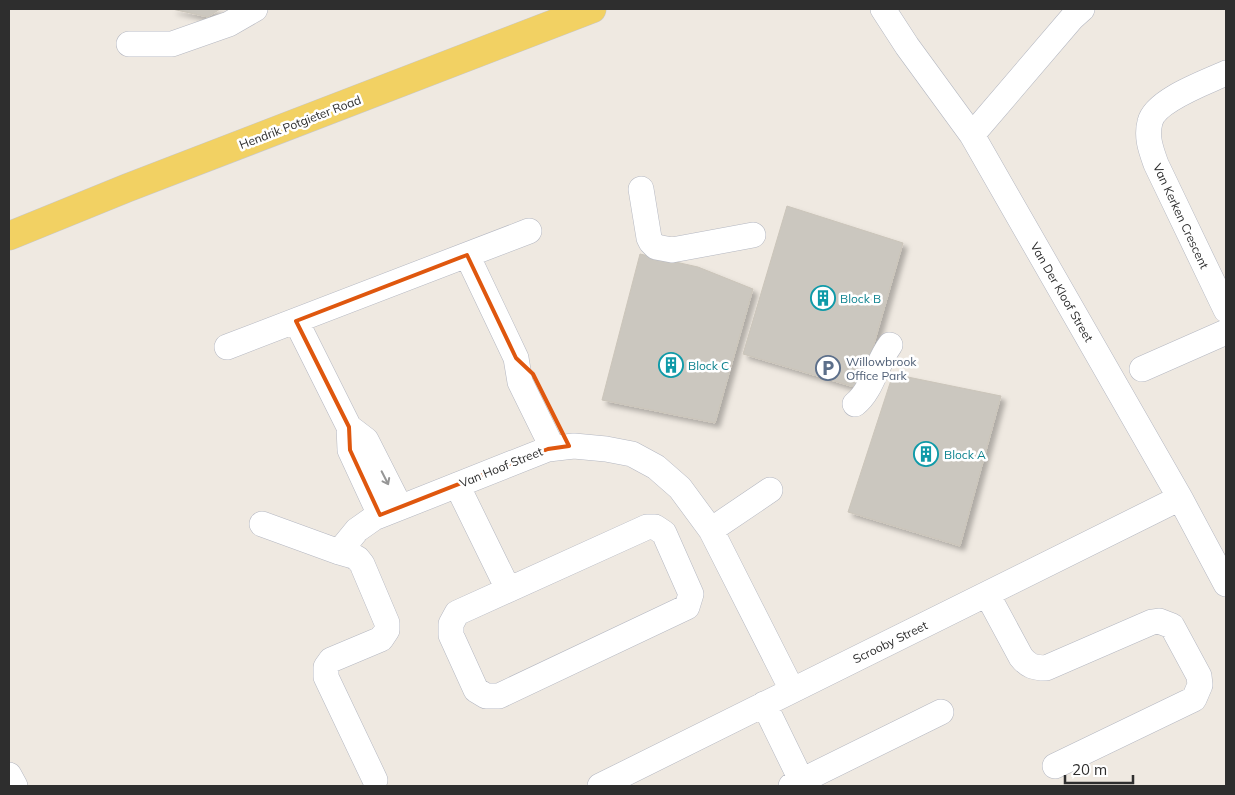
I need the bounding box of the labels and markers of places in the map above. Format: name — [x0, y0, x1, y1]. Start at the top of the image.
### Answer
building icon: Block B — [810, 285, 836, 311]
place label: Block B — [840, 291, 881, 306]
building icon: Block C — [658, 352, 684, 378]
place label: Willowbrook Office Park — [846, 354, 917, 383]
parking icon: Willowbrook Office Park — [815, 355, 841, 381]
place label: Block C — [688, 358, 729, 373]
building icon: Block A — [913, 441, 939, 467]
place label: Block A — [944, 447, 986, 462]

